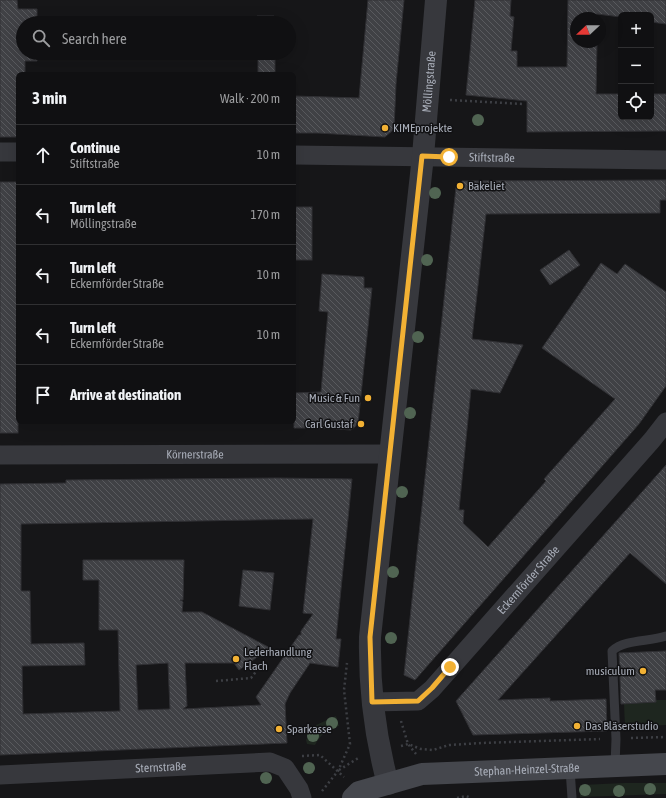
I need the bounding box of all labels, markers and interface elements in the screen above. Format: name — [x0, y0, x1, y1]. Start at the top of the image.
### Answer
north arrow — [570, 12, 606, 48]
map controls — [618, 12, 654, 120]
button: + — [618, 12, 654, 48]
search box — [16, 16, 296, 60]
icon: search — [30, 27, 52, 49]
text: Search here — [62, 30, 127, 47]
button: − — [618, 48, 654, 84]
street label: Möllingstraße — [420, 50, 439, 113]
button: locate — [618, 84, 654, 120]
text: 3 min — [32, 88, 67, 108]
text: Walk · 200 m — [220, 91, 280, 106]
place label: KIMEprojekte — [393, 121, 452, 135]
marker: KIMEprojekte — [380, 123, 390, 133]
text: Continue — [70, 139, 120, 156]
icon: ahead — [32, 144, 54, 166]
text: 10 m — [257, 147, 280, 162]
route start — [440, 148, 458, 166]
street label: Stiftstraße — [469, 150, 515, 165]
text: Stiftstraße — [70, 156, 120, 171]
place label: Bakeliet — [468, 179, 505, 193]
marker: Bakeliet — [455, 181, 465, 191]
text: Turn left — [70, 199, 116, 216]
icon: left — [32, 204, 54, 226]
text: 170 m — [251, 207, 280, 222]
text: Möllingstraße — [70, 216, 137, 231]
text: Turn left — [70, 259, 116, 276]
icon: left — [32, 264, 54, 286]
text: 10 m — [257, 267, 280, 282]
text: Eckernförder Straße — [70, 276, 164, 291]
text: Turn left — [70, 319, 116, 336]
icon: left — [32, 324, 54, 346]
text: 10 m — [257, 327, 280, 342]
text: Eckernförder Straße — [70, 336, 164, 351]
icon: arrive — [32, 384, 54, 406]
text: Arrive at destination — [70, 386, 181, 403]
place label: Music & Fun — [309, 391, 360, 405]
marker: Music & Fun — [363, 393, 373, 403]
place label: Carl Gustaf — [305, 417, 354, 431]
marker: Carl Gustaf — [356, 419, 366, 429]
street label: Körnerstraße — [166, 447, 224, 462]
street label: Eckernförder Straße — [494, 543, 562, 617]
place label: Lederhandlung Flach — [244, 645, 312, 673]
marker: Lederhandlung Flach — [231, 654, 241, 664]
route end — [441, 658, 459, 676]
place label: musiculum — [586, 664, 635, 678]
marker: musiculum — [638, 666, 648, 676]
place label: Das Bläserstudio — [585, 719, 659, 733]
marker: Das Bläserstudio — [572, 721, 582, 731]
place label: Sparkasse — [287, 722, 332, 736]
marker: Sparkasse — [274, 724, 284, 734]
street label: Sternstraße — [135, 759, 187, 775]
street label: Stephan-Heinzel-Straße — [474, 761, 580, 779]

